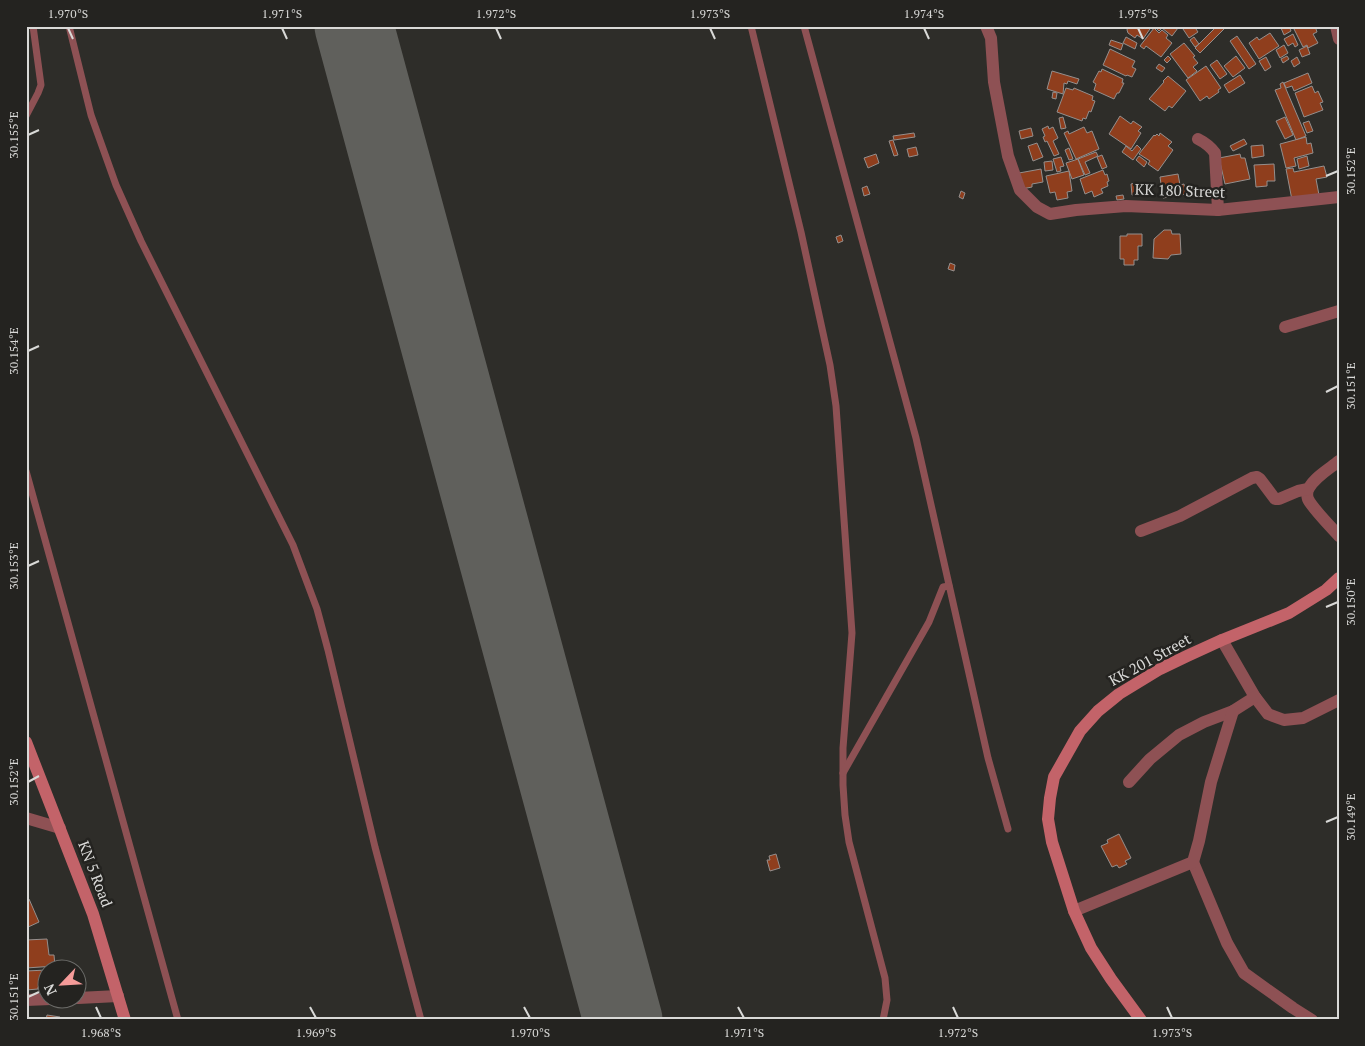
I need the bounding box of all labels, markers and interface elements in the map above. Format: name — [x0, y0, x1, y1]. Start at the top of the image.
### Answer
text: 1.970°S — [48, 6, 88, 21]
text: 1.971°S — [262, 6, 302, 21]
text: 1.972°S — [476, 6, 516, 21]
text: 1.973°S — [690, 6, 730, 21]
text: 1.974°S — [904, 6, 944, 21]
text: 1.975°S — [1118, 6, 1158, 21]
text: 30.155°E — [6, 111, 21, 159]
text: 30.152°E — [1343, 147, 1358, 195]
street label: KK 180 Street — [1134, 178, 1226, 202]
text: 30.154°E — [6, 327, 21, 375]
text: 30.151°E — [1343, 362, 1358, 410]
text: 30.153°E — [6, 542, 21, 590]
text: 30.150°E — [1343, 578, 1358, 626]
street label: KK 201 Street — [1105, 628, 1194, 690]
text: 30.152°E — [6, 758, 21, 806]
text: 30.149°E — [1343, 793, 1358, 841]
street label: KN 5 Road — [74, 838, 118, 910]
north arrow — [38, 958, 88, 1008]
text: 30.151°E — [6, 973, 21, 1021]
text: N — [39, 981, 61, 999]
text: 1.968°S — [81, 1025, 121, 1040]
text: 1.969°S — [296, 1025, 336, 1040]
text: 1.970°S — [510, 1025, 550, 1040]
text: 1.971°S — [724, 1025, 764, 1040]
text: 1.972°S — [938, 1025, 978, 1040]
text: 1.973°S — [1152, 1025, 1192, 1040]

